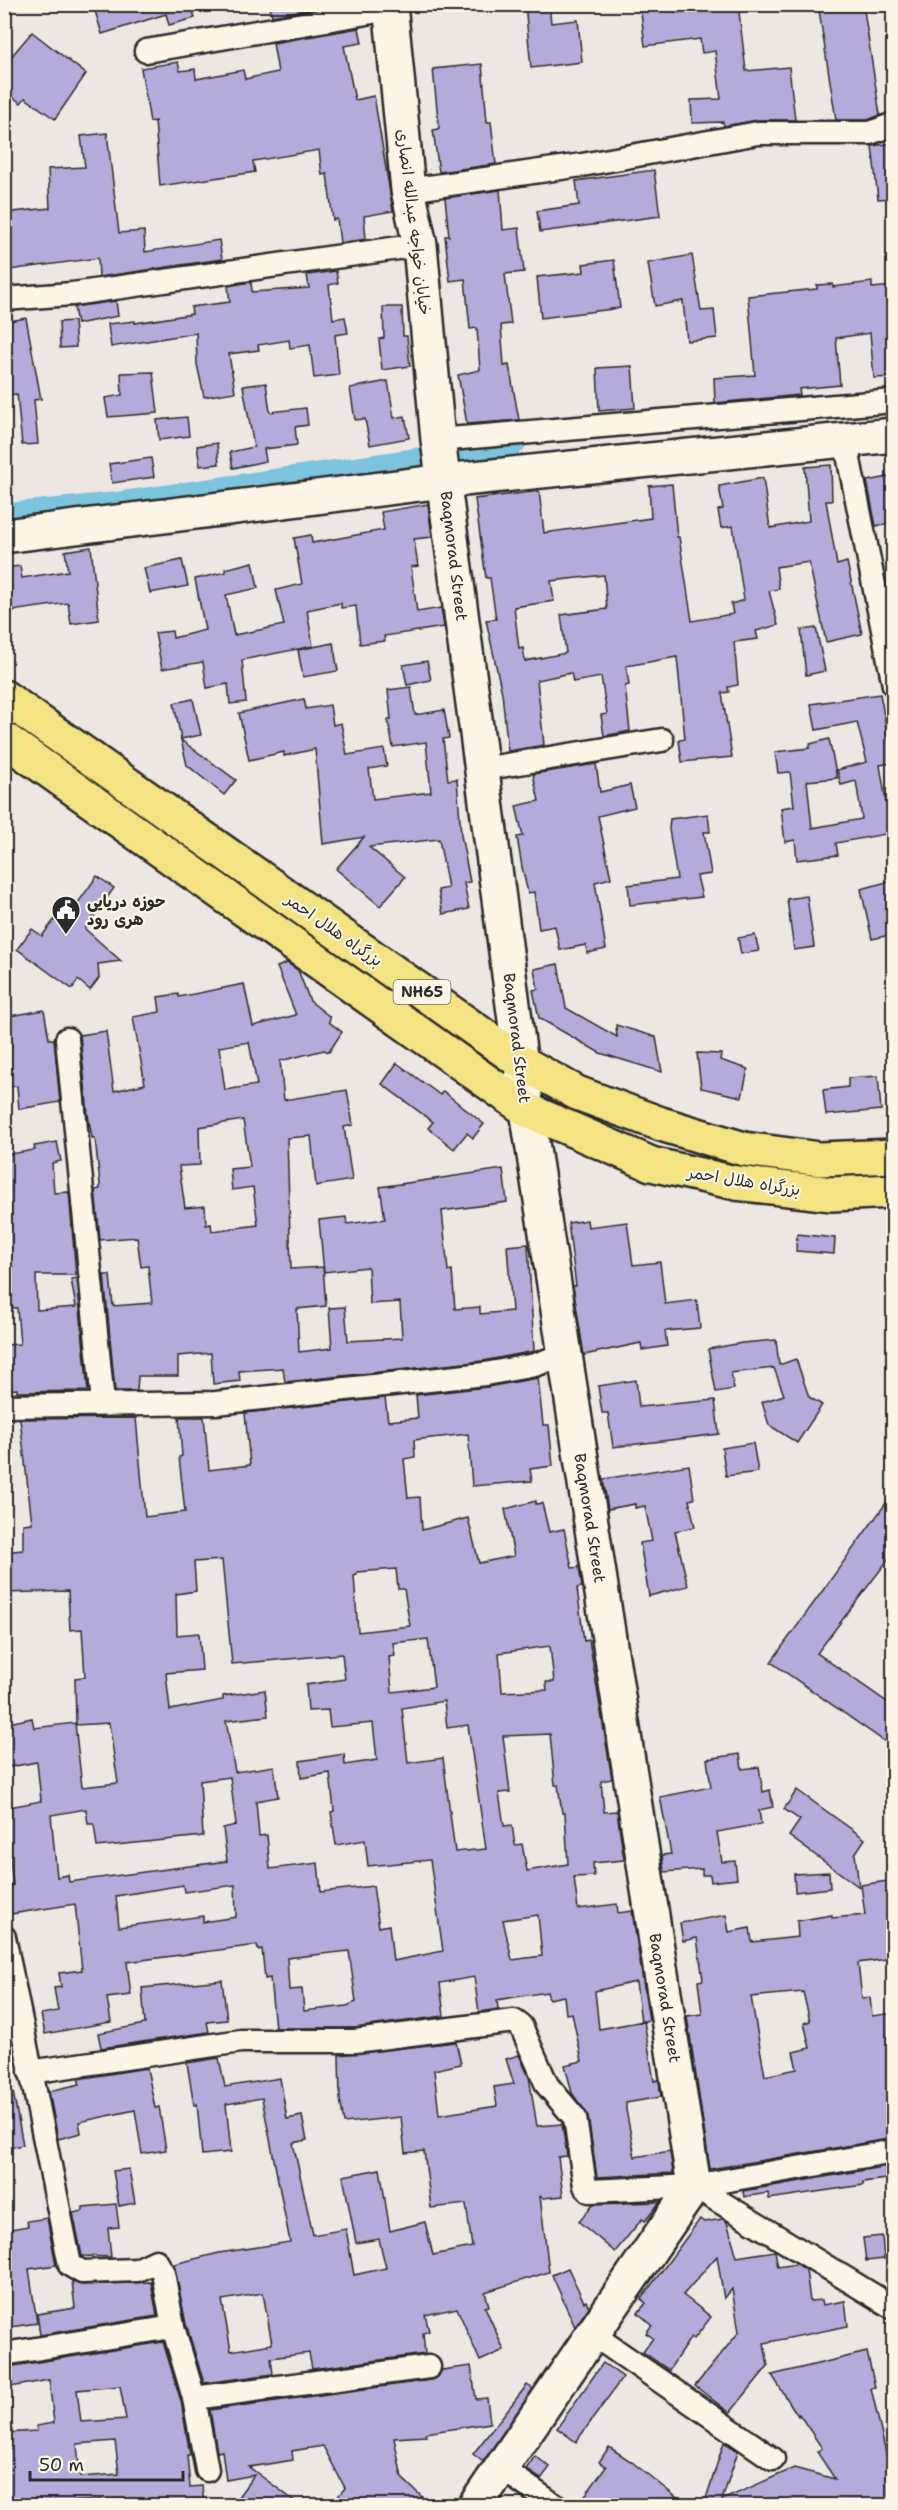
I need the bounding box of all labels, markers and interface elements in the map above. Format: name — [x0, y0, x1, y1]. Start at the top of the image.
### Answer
street label: خیابان خواجه عبدالله انصاری — [392, 128, 436, 316]
street label: Baqmorad Street — [436, 490, 472, 622]
street label: بزرگراه هلال احمر — [280, 888, 387, 971]
place label: حوزه دریایی هری رود — [87, 891, 165, 930]
public building icon: حوزه دریایی هری رود — [50, 894, 82, 936]
street label: Baqmorad Street — [499, 972, 535, 1104]
road number: NH65 — [394, 980, 450, 1004]
street label: بزرگراه هلال احمر — [684, 1161, 802, 1200]
street label: Baqmorad Street — [569, 1452, 611, 1584]
street label: Baqmorad Street — [644, 1932, 686, 2064]
scale bar — [30, 2444, 183, 2482]
text: 50 m — [39, 2453, 84, 2477]

